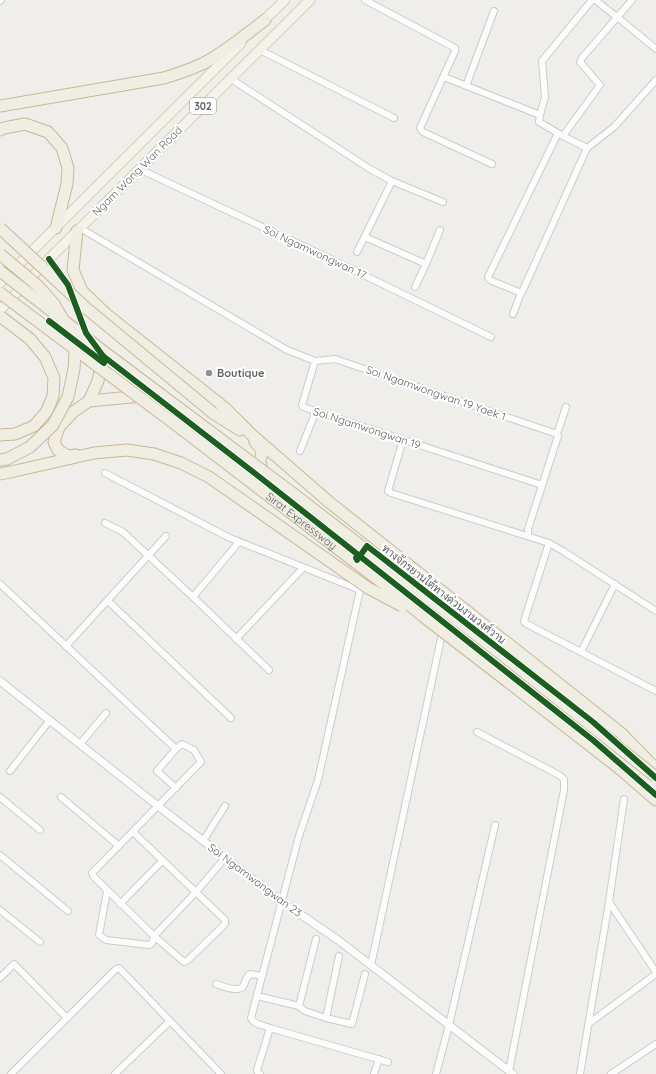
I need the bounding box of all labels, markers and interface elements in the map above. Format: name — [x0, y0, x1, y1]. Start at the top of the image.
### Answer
road number: 302 — [190, 98, 216, 114]
street label: Ngam Wong Wan Road — [89, 123, 185, 219]
street label: Soi Ngamwongwan 17 — [261, 222, 369, 282]
street label: Soi Ngamwongwan 19 Yaek 1 — [364, 362, 508, 424]
place label: Boutique — [217, 366, 265, 380]
marker: Boutique — [204, 368, 214, 378]
street label: Soi Ngamwongwan 19 — [311, 404, 423, 452]
street label: Sirat Expressway — [263, 489, 340, 553]
street label: ทางจักรยานใต้ทางด่วนงามวงศ์วาน — [379, 540, 510, 647]
street label: Soi Ngamwongwan 23 — [205, 840, 305, 920]

